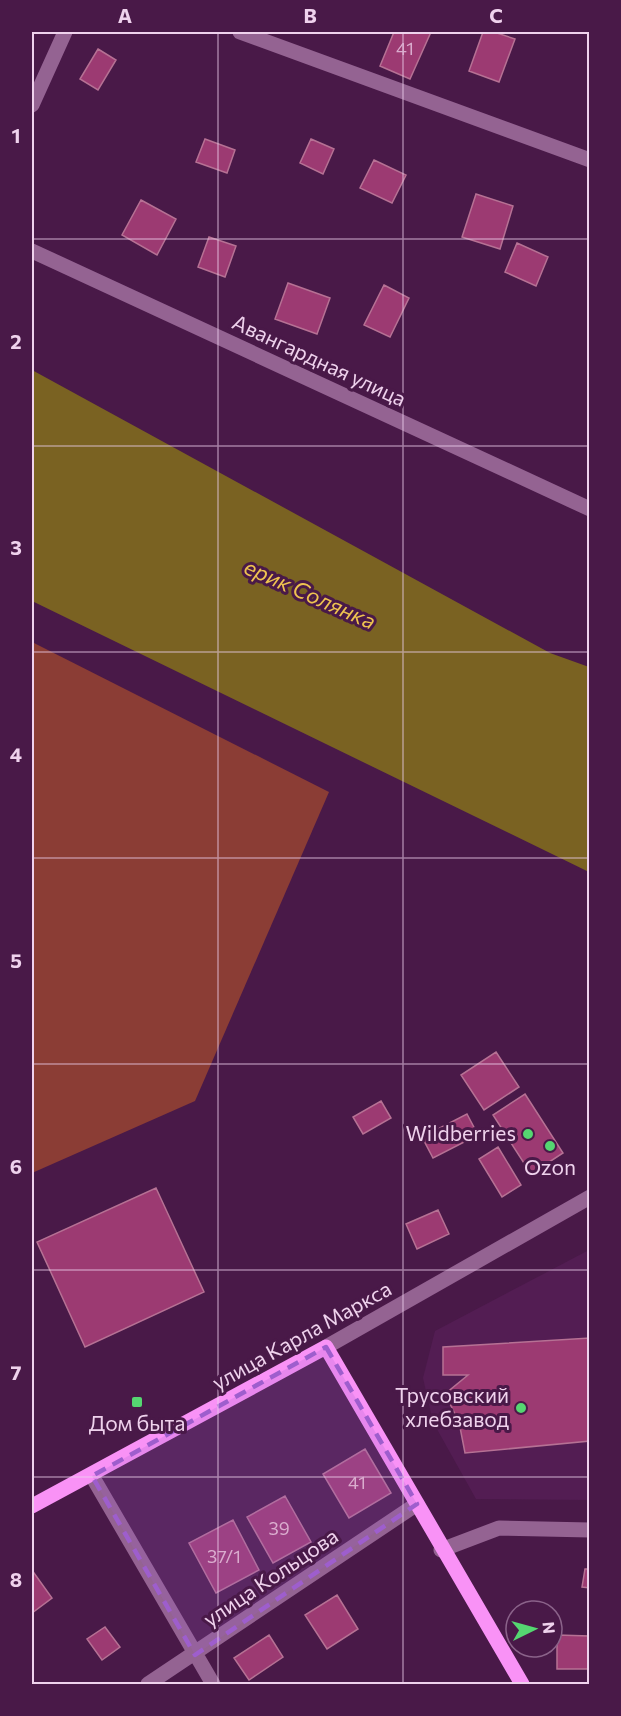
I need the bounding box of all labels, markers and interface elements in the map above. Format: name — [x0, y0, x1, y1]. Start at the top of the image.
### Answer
text: A — [118, 3, 132, 27]
text: B — [303, 3, 317, 27]
text: C — [489, 3, 503, 27]
house number: 41 — [396, 37, 414, 59]
text: 1 — [11, 123, 21, 147]
street label: Авангардная улица — [229, 308, 410, 411]
text: 2 — [10, 329, 22, 353]
text: 3 — [10, 535, 22, 559]
water label: ерик Солянка — [240, 553, 380, 635]
text: 4 — [10, 742, 22, 766]
text: 5 — [10, 948, 22, 972]
place label: Wildberries — [405, 1120, 516, 1145]
marker: Wildberries — [521, 1127, 535, 1141]
marker: Ozon — [543, 1139, 557, 1153]
text: 6 — [10, 1154, 22, 1178]
place label: Ozon — [524, 1154, 576, 1179]
street label: улица Карла Маркса — [207, 1275, 395, 1394]
text: 7 — [11, 1360, 22, 1384]
place label: Трусовский хлебзавод — [395, 1382, 509, 1431]
marker: Дом быта — [130, 1395, 144, 1409]
marker: Трусовский хлебзавод — [514, 1401, 528, 1415]
place label: Дом быта — [89, 1410, 185, 1435]
house number: 41 — [348, 1471, 366, 1493]
house number: 39 — [268, 1517, 290, 1539]
street label: улица Кольцова — [198, 1523, 342, 1631]
house number: 37/1 — [207, 1545, 241, 1567]
text: 8 — [10, 1567, 22, 1591]
north arrow — [504, 1599, 564, 1659]
text: N — [539, 1621, 559, 1634]

